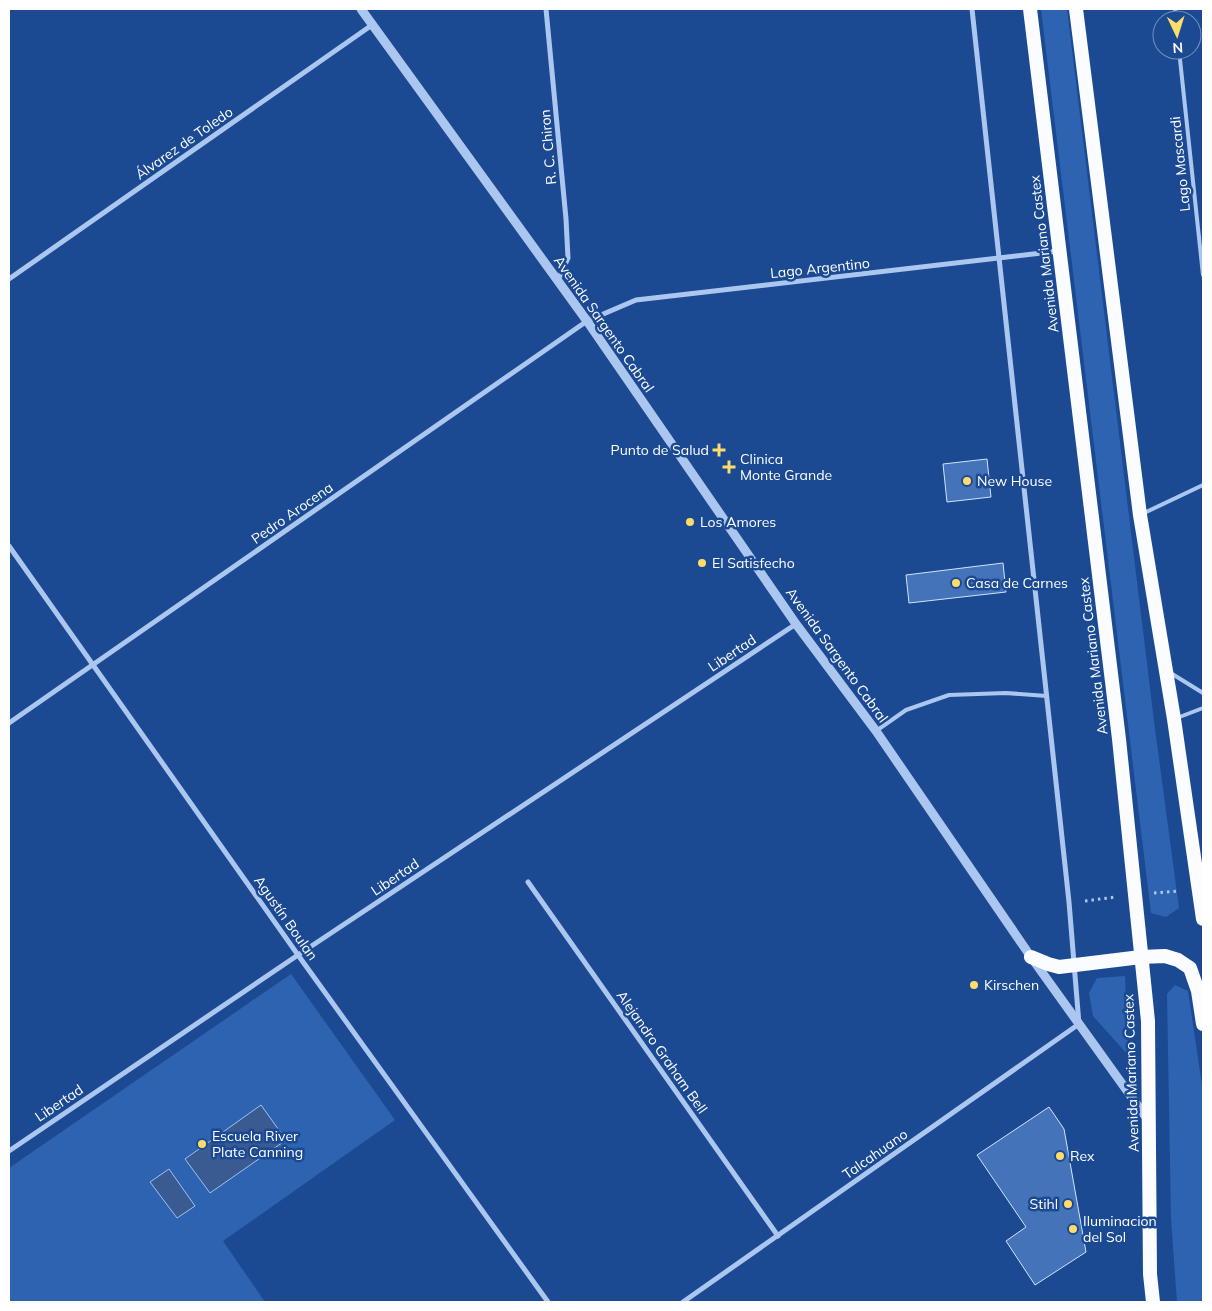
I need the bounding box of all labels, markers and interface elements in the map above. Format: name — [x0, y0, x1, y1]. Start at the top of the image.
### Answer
north arrow — [1152, 10, 1202, 60]
text: N — [1172, 39, 1184, 57]
street label: Álvarez de Toledo — [132, 103, 236, 183]
street label: R. C. Chiron — [536, 109, 560, 185]
street label: Lago Mascardi — [1166, 116, 1194, 212]
street label: Avenida Mariano Castex — [1025, 174, 1063, 334]
street label: Avenida Sargento Cabral — [550, 252, 658, 396]
street label: Lago Argentino — [769, 254, 871, 282]
place label: Punto de Salud — [611, 441, 709, 459]
marker: Punto de Salud — [713, 444, 725, 456]
place label: Clinica Monte Grande — [740, 450, 832, 484]
marker: Clinica Monte Grande — [722, 460, 736, 474]
place label: New House — [977, 472, 1052, 490]
marker: New House — [961, 475, 973, 487]
street label: Pedro Arocena — [248, 478, 336, 548]
place label: Los Amores — [700, 513, 776, 531]
marker: Los Amores — [684, 516, 696, 528]
place label: El Satisfecho — [712, 554, 795, 572]
marker: El Satisfecho — [696, 557, 708, 569]
place label: Casa de Carnes — [966, 574, 1068, 592]
street label: Avenida Mariano Castex — [1074, 576, 1112, 736]
marker: Casa de Carnes — [950, 577, 962, 589]
street label: Avenida Sargento Cabral — [782, 584, 892, 726]
street label: Libertad — [705, 630, 759, 676]
street label: Libertad — [368, 854, 422, 900]
street label: Agustín Boulan — [250, 872, 322, 964]
place label: Kirschen — [984, 976, 1039, 994]
marker: Kirschen — [968, 979, 980, 991]
street label: Alejandro Graham Bell — [613, 987, 711, 1117]
street label: Avenida Mariano Castex — [1119, 993, 1143, 1152]
street label: Libertad — [32, 1080, 86, 1126]
street label: Talcahuano — [839, 1125, 911, 1183]
place label: Escuela River Plate Canning — [212, 1127, 303, 1161]
marker: Escuela River Plate Canning — [196, 1138, 208, 1150]
place label: Rex — [1070, 1147, 1095, 1165]
marker: Rex — [1054, 1150, 1066, 1162]
place label: Stihl — [1030, 1195, 1058, 1213]
marker: Stihl — [1062, 1198, 1074, 1210]
place label: Iluminacion del Sol — [1083, 1212, 1157, 1246]
marker: Iluminacion del Sol — [1067, 1223, 1079, 1235]

